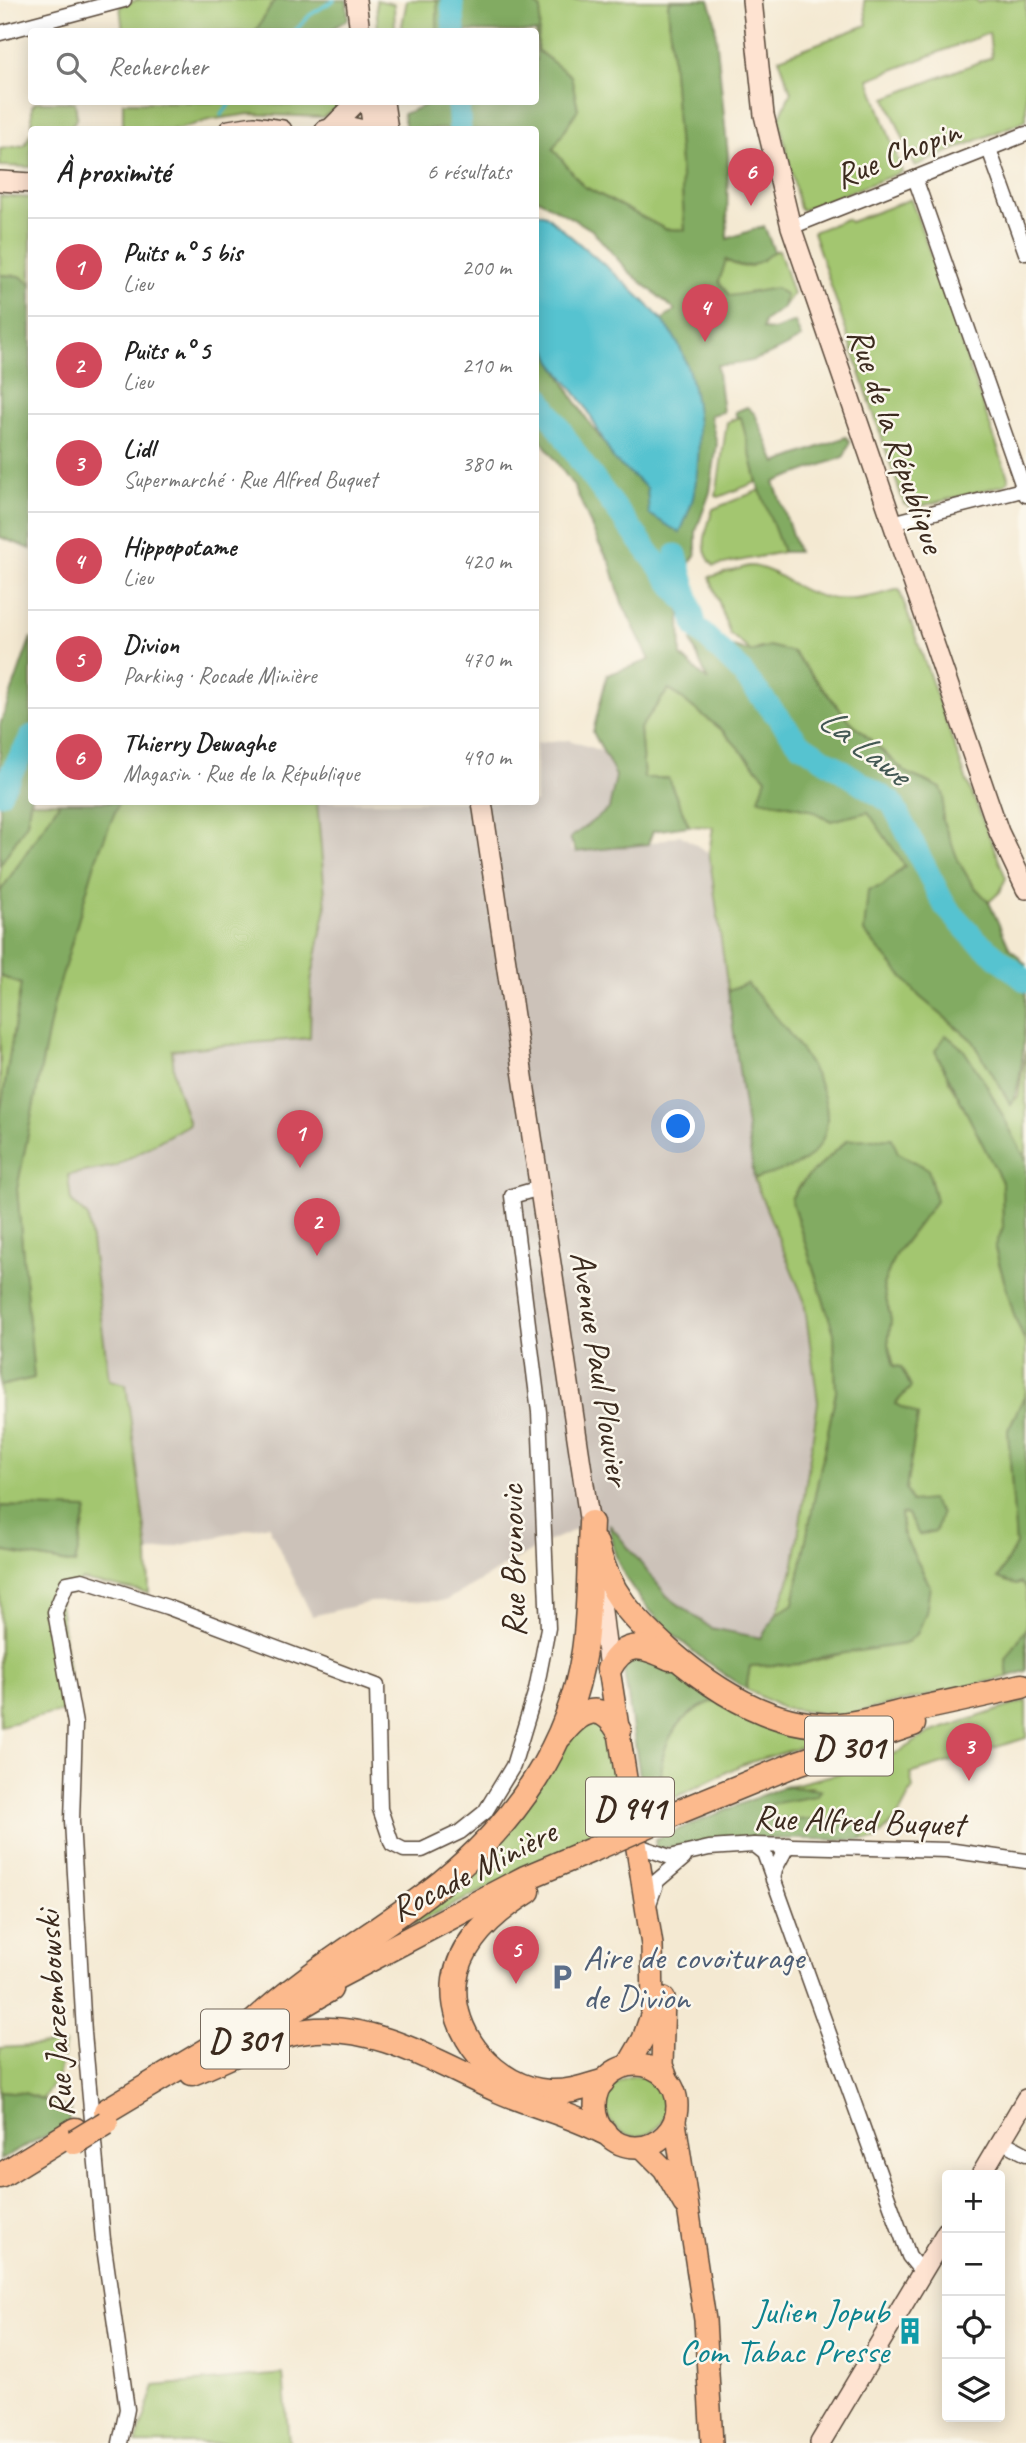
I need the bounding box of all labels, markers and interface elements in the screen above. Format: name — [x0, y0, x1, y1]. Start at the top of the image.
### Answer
search box — [28, 28, 539, 105]
icon: search — [52, 48, 90, 86]
text: Rechercher — [108, 50, 208, 83]
street label: Rue Chopin — [828, 107, 969, 199]
pin: 6 — [728, 148, 774, 206]
text: À proximité — [56, 153, 170, 191]
text: 6 résultats — [427, 157, 511, 186]
text: Puits n° 5 bis — [123, 236, 242, 269]
text: 1 — [74, 253, 84, 282]
text: 200 m — [462, 253, 511, 282]
text: Lieu — [123, 269, 153, 298]
pin: 4 — [682, 284, 728, 342]
street label: Rue de la République — [837, 322, 957, 561]
text: Puits n° 5 — [123, 334, 210, 367]
text: 2 — [74, 351, 84, 380]
text: 210 m — [462, 351, 511, 380]
text: Lieu — [123, 367, 153, 396]
text: Lidl — [123, 432, 155, 465]
text: 3 — [74, 449, 84, 478]
text: 380 m — [462, 449, 511, 478]
text: Supermarché · Rue Alfred Buquet — [123, 465, 377, 494]
text: Hippopotame — [123, 530, 236, 563]
text: 4 — [74, 547, 84, 576]
text: 420 m — [462, 547, 511, 576]
text: Lieu — [123, 563, 153, 592]
text: Divion — [123, 628, 179, 661]
text: 5 — [74, 645, 84, 674]
text: 470 m — [462, 645, 511, 674]
text: Parking · Rocade Minière — [123, 661, 316, 690]
water label: La Lawe — [810, 695, 924, 799]
text: Thierry Dewaghe — [123, 726, 275, 759]
text: 6 — [74, 743, 84, 772]
text: 490 m — [462, 743, 511, 772]
text: Magasin · Rue de la République — [123, 759, 359, 788]
your location — [661, 1109, 695, 1143]
pin: 1 — [277, 1110, 323, 1168]
pin: 2 — [294, 1198, 340, 1256]
street label: Avenue Paul Plouvier — [560, 1248, 642, 1492]
street label: Rue Brunovic — [489, 1483, 536, 1638]
road number: D 301 — [805, 1716, 893, 1776]
pin: 3 — [946, 1723, 992, 1781]
road number: D 941 — [586, 1778, 674, 1837]
street label: Rue Alfred Buquet — [753, 1794, 969, 1847]
street label: Rocade Minière — [383, 1808, 566, 1931]
street label: Rue Jarzembowski — [25, 1905, 84, 2119]
pin: 5 — [493, 1926, 539, 1984]
place label: Aire de covoiturage de Divion — [583, 1935, 807, 2020]
parking icon: Aire de covoiturage de Divion — [547, 1962, 577, 1992]
road number: D 301 — [201, 2010, 289, 2068]
map controls — [942, 2170, 1005, 2422]
button: + — [942, 2170, 1005, 2233]
button: − — [942, 2233, 1005, 2296]
place label: Julien Jopub Com Tabac Presse — [679, 2289, 892, 2374]
button: locate — [942, 2296, 1005, 2359]
building icon: Julien Jopub Com Tabac Presse — [895, 2316, 925, 2346]
button: layers — [942, 2359, 1005, 2422]

